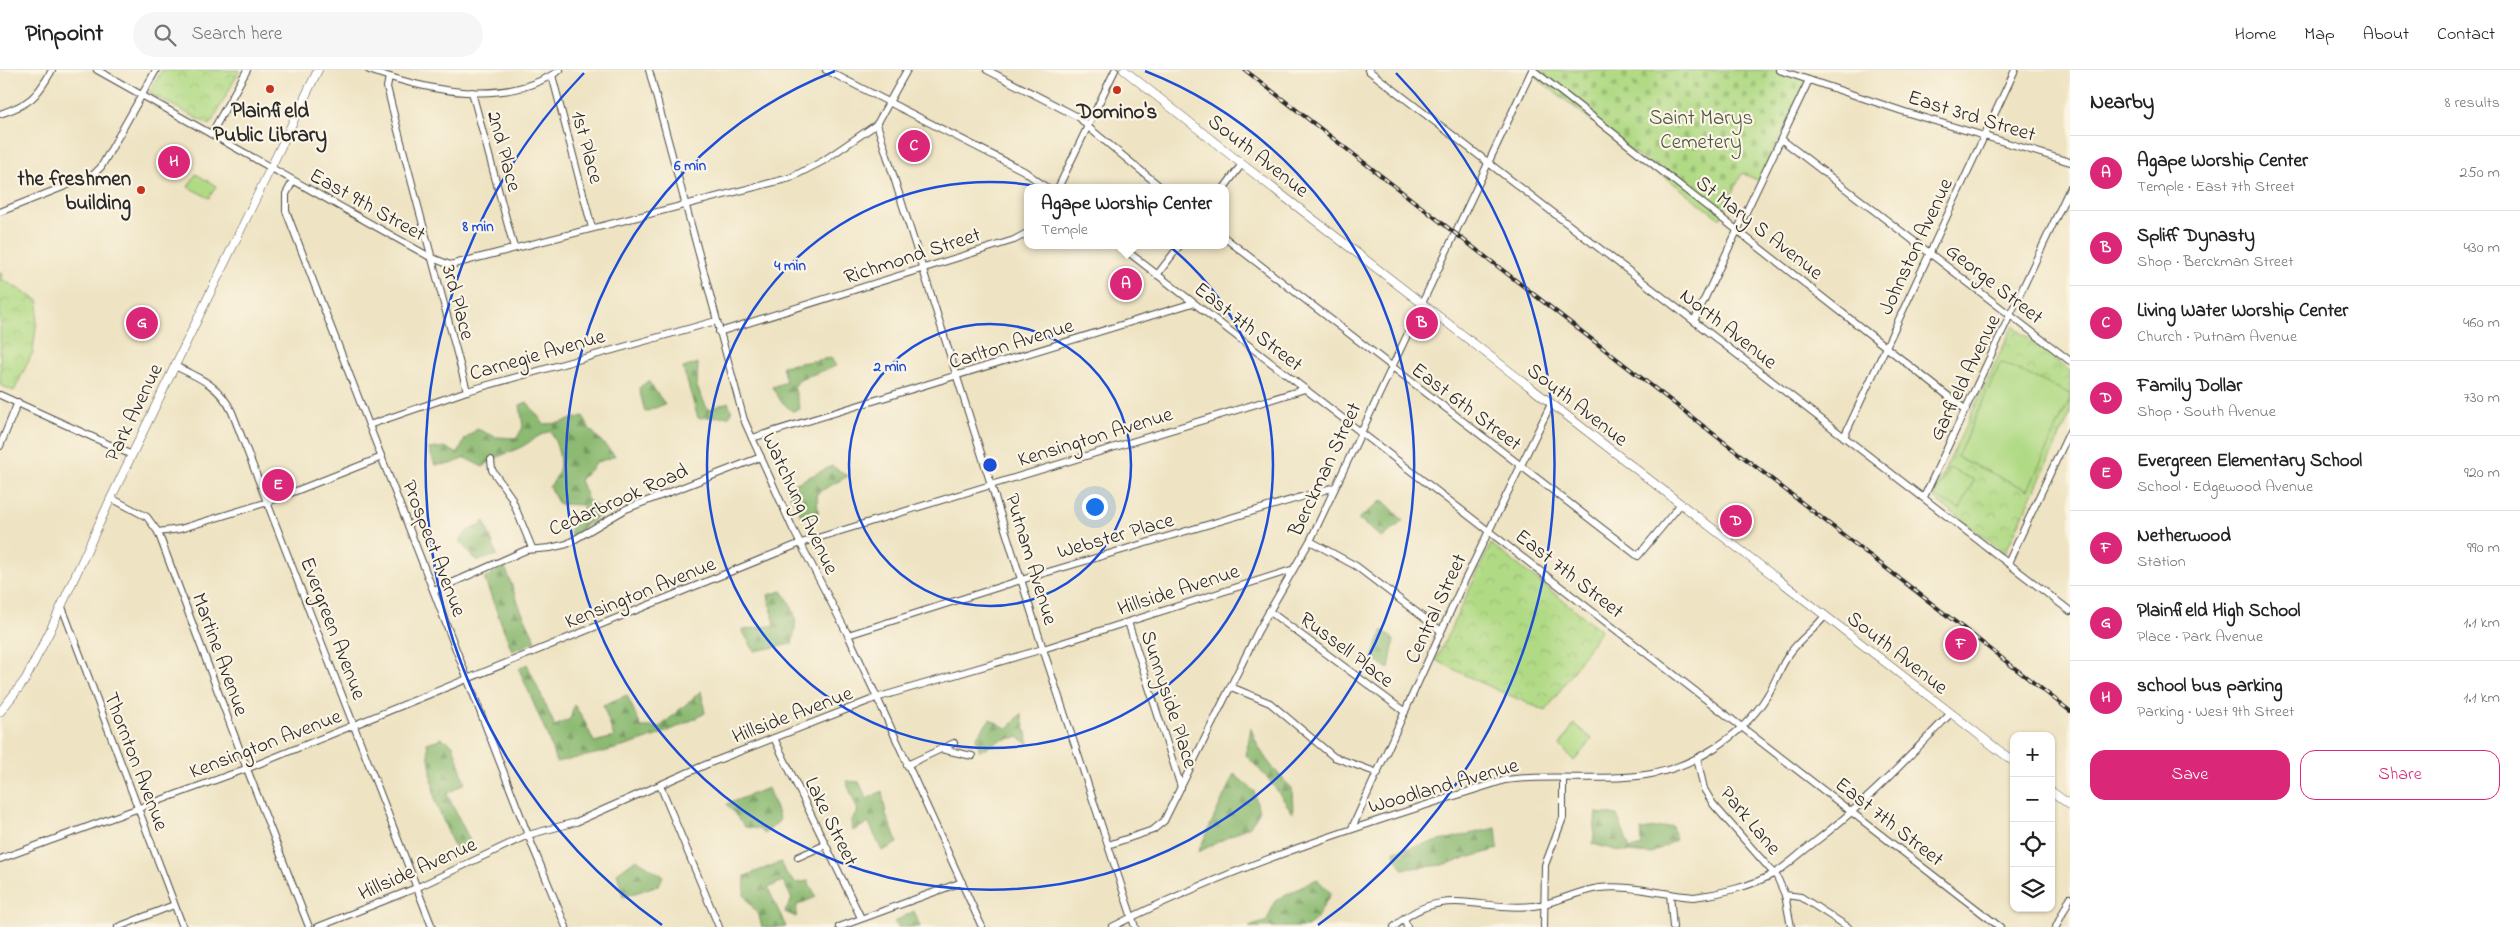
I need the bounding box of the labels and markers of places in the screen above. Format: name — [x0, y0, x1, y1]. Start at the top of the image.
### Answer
marker: Plainfield Public Library — [264, 83, 276, 95]
marker: Domino's — [1111, 84, 1123, 96]
place label: Plainfield Public Library — [213, 97, 327, 153]
place label: Domino's — [1076, 98, 1158, 128]
pin: C — [898, 127, 930, 165]
pin: H — [158, 143, 190, 181]
place label: the freshmen building — [17, 165, 131, 221]
marker: the freshmen building — [135, 184, 147, 196]
pin: A — [1110, 265, 1142, 303]
pin: G — [126, 304, 158, 342]
pin: B — [1406, 304, 1438, 342]
centre of rings — [981, 456, 999, 474]
pin: E — [262, 466, 294, 504]
pin: D — [1720, 502, 1752, 540]
pin: F — [1945, 625, 1977, 663]

